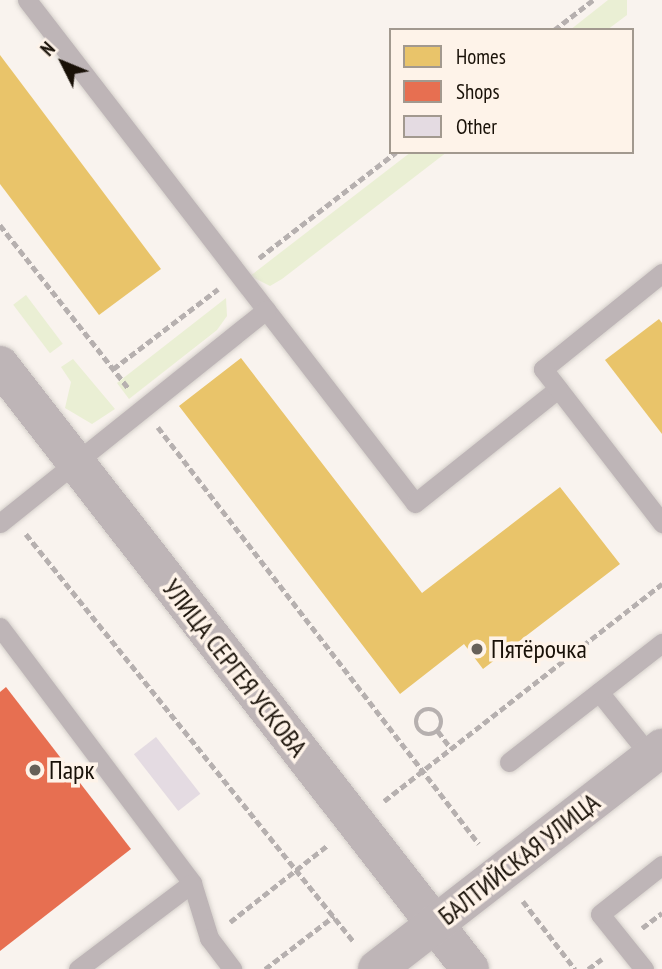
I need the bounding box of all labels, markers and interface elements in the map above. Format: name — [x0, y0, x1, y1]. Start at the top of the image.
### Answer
north arrow — [28, 28, 98, 98]
legend — [389, 28, 634, 154]
text: N — [35, 37, 60, 61]
text: Homes — [456, 43, 506, 70]
text: Shops — [456, 78, 500, 105]
text: Other — [456, 113, 497, 140]
street label: УЛИЦА СЕРГЕЯ УСКОВА — [156, 573, 314, 763]
place label: Пятёрочка — [491, 633, 587, 665]
marker: Пятёрочка — [469, 641, 485, 657]
place label: Парк — [49, 754, 94, 786]
marker: Парк — [27, 762, 43, 778]
street label: БАЛТИЙСКАЯ УЛИЦА — [432, 786, 606, 932]

